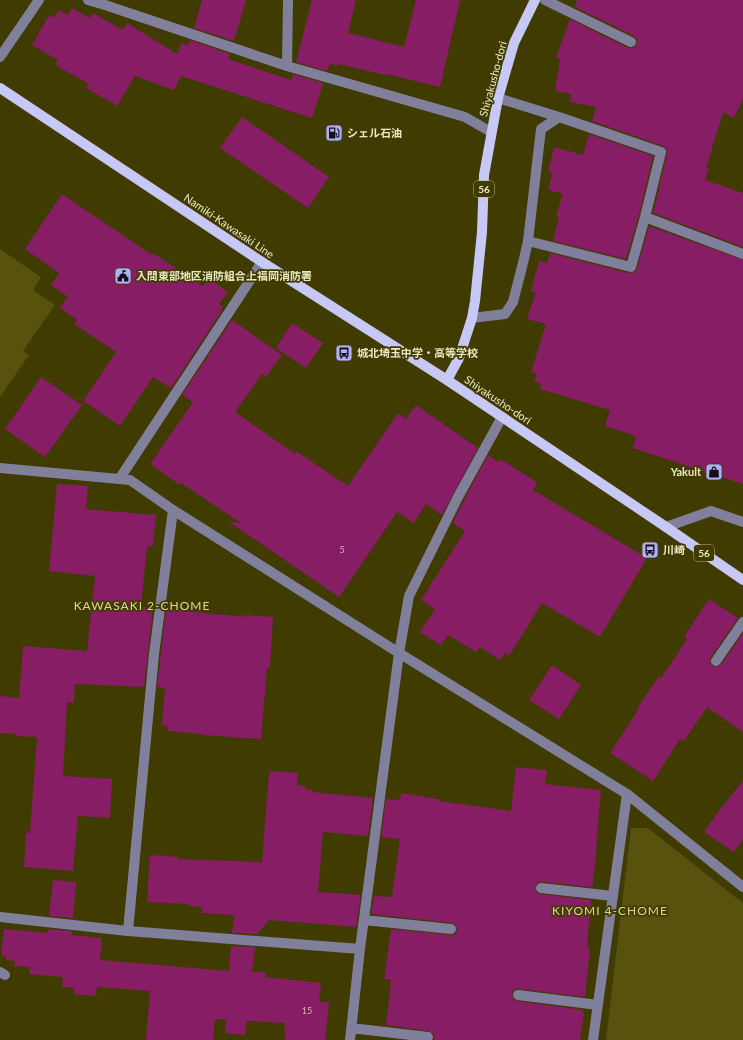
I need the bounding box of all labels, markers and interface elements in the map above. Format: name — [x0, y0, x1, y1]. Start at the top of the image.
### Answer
street label: Shiyakusho-dori — [476, 39, 509, 118]
fuel station icon: シェル石油 — [324, 123, 344, 143]
place label: シェル石油 — [347, 126, 402, 139]
road number: 56 — [474, 181, 494, 197]
street label: Namiki-Kawasaki Line — [182, 191, 277, 261]
public building icon: 入間東部地区消防組合上福岡消防署 — [113, 266, 133, 286]
place label: 入間東部地区消防組合上福岡消防署 — [136, 269, 312, 282]
bus stop icon: 城北埼玉中学・高等学校 — [334, 343, 354, 363]
place label: 城北埼玉中学・高等学校 — [357, 346, 478, 359]
street label: Shiyakusho-dori — [462, 372, 534, 427]
shop icon: Yakult — [704, 462, 724, 482]
place label: Yakult — [670, 465, 702, 478]
bus stop icon: 川崎 — [640, 540, 660, 560]
place label: 川崎 — [663, 543, 685, 556]
house number: 5 — [339, 544, 345, 555]
road number: 56 — [694, 545, 714, 561]
district label: KAWASAKI 2-CHOME — [74, 598, 210, 613]
district label: KIYOMI 4-CHOME — [552, 903, 668, 918]
house number: 15 — [302, 1005, 312, 1016]

